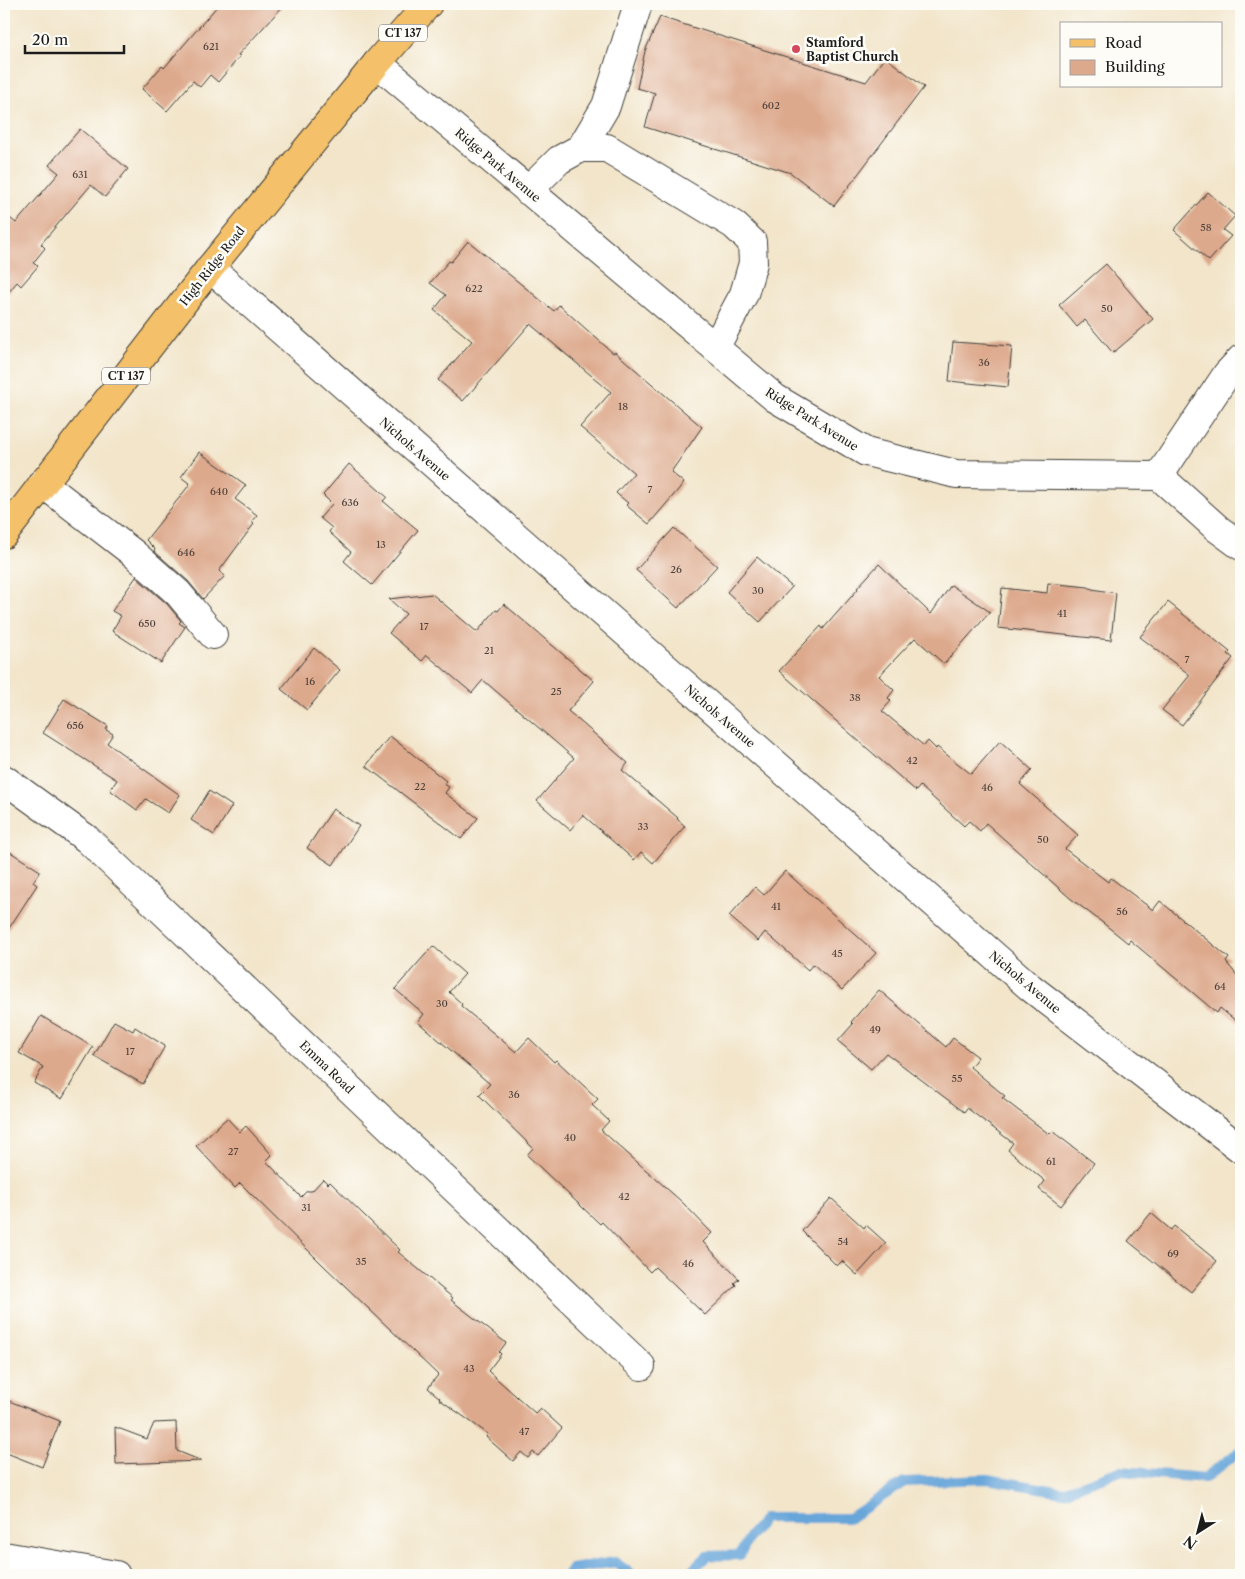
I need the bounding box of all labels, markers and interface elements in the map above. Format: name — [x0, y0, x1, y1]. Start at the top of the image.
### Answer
scale bar — [25, 22, 124, 54]
legend — [1060, 22, 1222, 88]
road number: CT 137 — [379, 24, 427, 42]
text: 20 m — [32, 30, 68, 49]
text: Road — [1105, 33, 1142, 52]
place label: Stamford Baptist Church — [806, 35, 899, 64]
house number: 621 — [203, 40, 220, 53]
marker: Stamford Baptist Church — [790, 43, 802, 55]
text: Building — [1105, 57, 1165, 76]
house number: 602 — [762, 99, 780, 112]
street label: Ridge Park Avenue — [452, 125, 544, 205]
house number: 631 — [72, 168, 89, 181]
house number: 58 — [1200, 221, 1212, 234]
street label: High Ridge Road — [176, 223, 248, 309]
house number: 622 — [465, 282, 483, 295]
house number: 50 — [1101, 302, 1113, 315]
house number: 36 — [978, 356, 990, 369]
road number: CT 137 — [102, 368, 150, 384]
street label: Ridge Park Avenue — [763, 384, 862, 454]
house number: 18 — [618, 400, 628, 413]
street label: Nichols Avenue — [377, 414, 454, 484]
house number: 7 — [648, 483, 653, 496]
house number: 640 — [210, 485, 228, 498]
house number: 636 — [341, 496, 359, 509]
house number: 13 — [376, 538, 386, 551]
house number: 646 — [177, 546, 195, 559]
house number: 26 — [670, 563, 682, 576]
house number: 30 — [752, 584, 764, 597]
house number: 41 — [1057, 607, 1068, 620]
house number: 650 — [138, 617, 156, 630]
house number: 17 — [419, 620, 429, 633]
house number: 21 — [484, 644, 495, 657]
house number: 7 — [1185, 653, 1190, 666]
house number: 16 — [305, 675, 315, 688]
street label: Nichols Avenue — [682, 681, 759, 751]
house number: 25 — [550, 685, 562, 698]
house number: 38 — [849, 691, 861, 704]
house number: 656 — [66, 719, 84, 732]
house number: 42 — [906, 754, 918, 767]
house number: 22 — [414, 780, 426, 793]
house number: 46 — [981, 781, 993, 794]
house number: 33 — [637, 820, 649, 833]
house number: 50 — [1037, 833, 1049, 846]
house number: 41 — [771, 900, 782, 913]
house number: 56 — [1116, 905, 1128, 918]
house number: 45 — [831, 947, 843, 960]
street label: Nichols Avenue — [986, 948, 1064, 1016]
house number: 64 — [1214, 980, 1226, 993]
house number: 30 — [436, 997, 448, 1010]
house number: 49 — [869, 1023, 881, 1036]
street label: Emma Road — [297, 1037, 358, 1097]
house number: 17 — [125, 1045, 135, 1058]
house number: 55 — [952, 1072, 962, 1085]
house number: 36 — [508, 1088, 520, 1101]
house number: 40 — [564, 1131, 576, 1144]
house number: 27 — [228, 1145, 238, 1158]
house number: 61 — [1046, 1155, 1057, 1168]
house number: 42 — [618, 1190, 630, 1203]
house number: 31 — [301, 1201, 312, 1214]
house number: 54 — [837, 1235, 849, 1248]
house number: 69 — [1167, 1247, 1179, 1260]
house number: 35 — [356, 1255, 366, 1268]
house number: 46 — [682, 1257, 694, 1270]
house number: 43 — [463, 1362, 475, 1375]
house number: 47 — [519, 1425, 529, 1438]
north arrow — [1172, 1506, 1222, 1556]
text: N — [1180, 1532, 1201, 1553]

